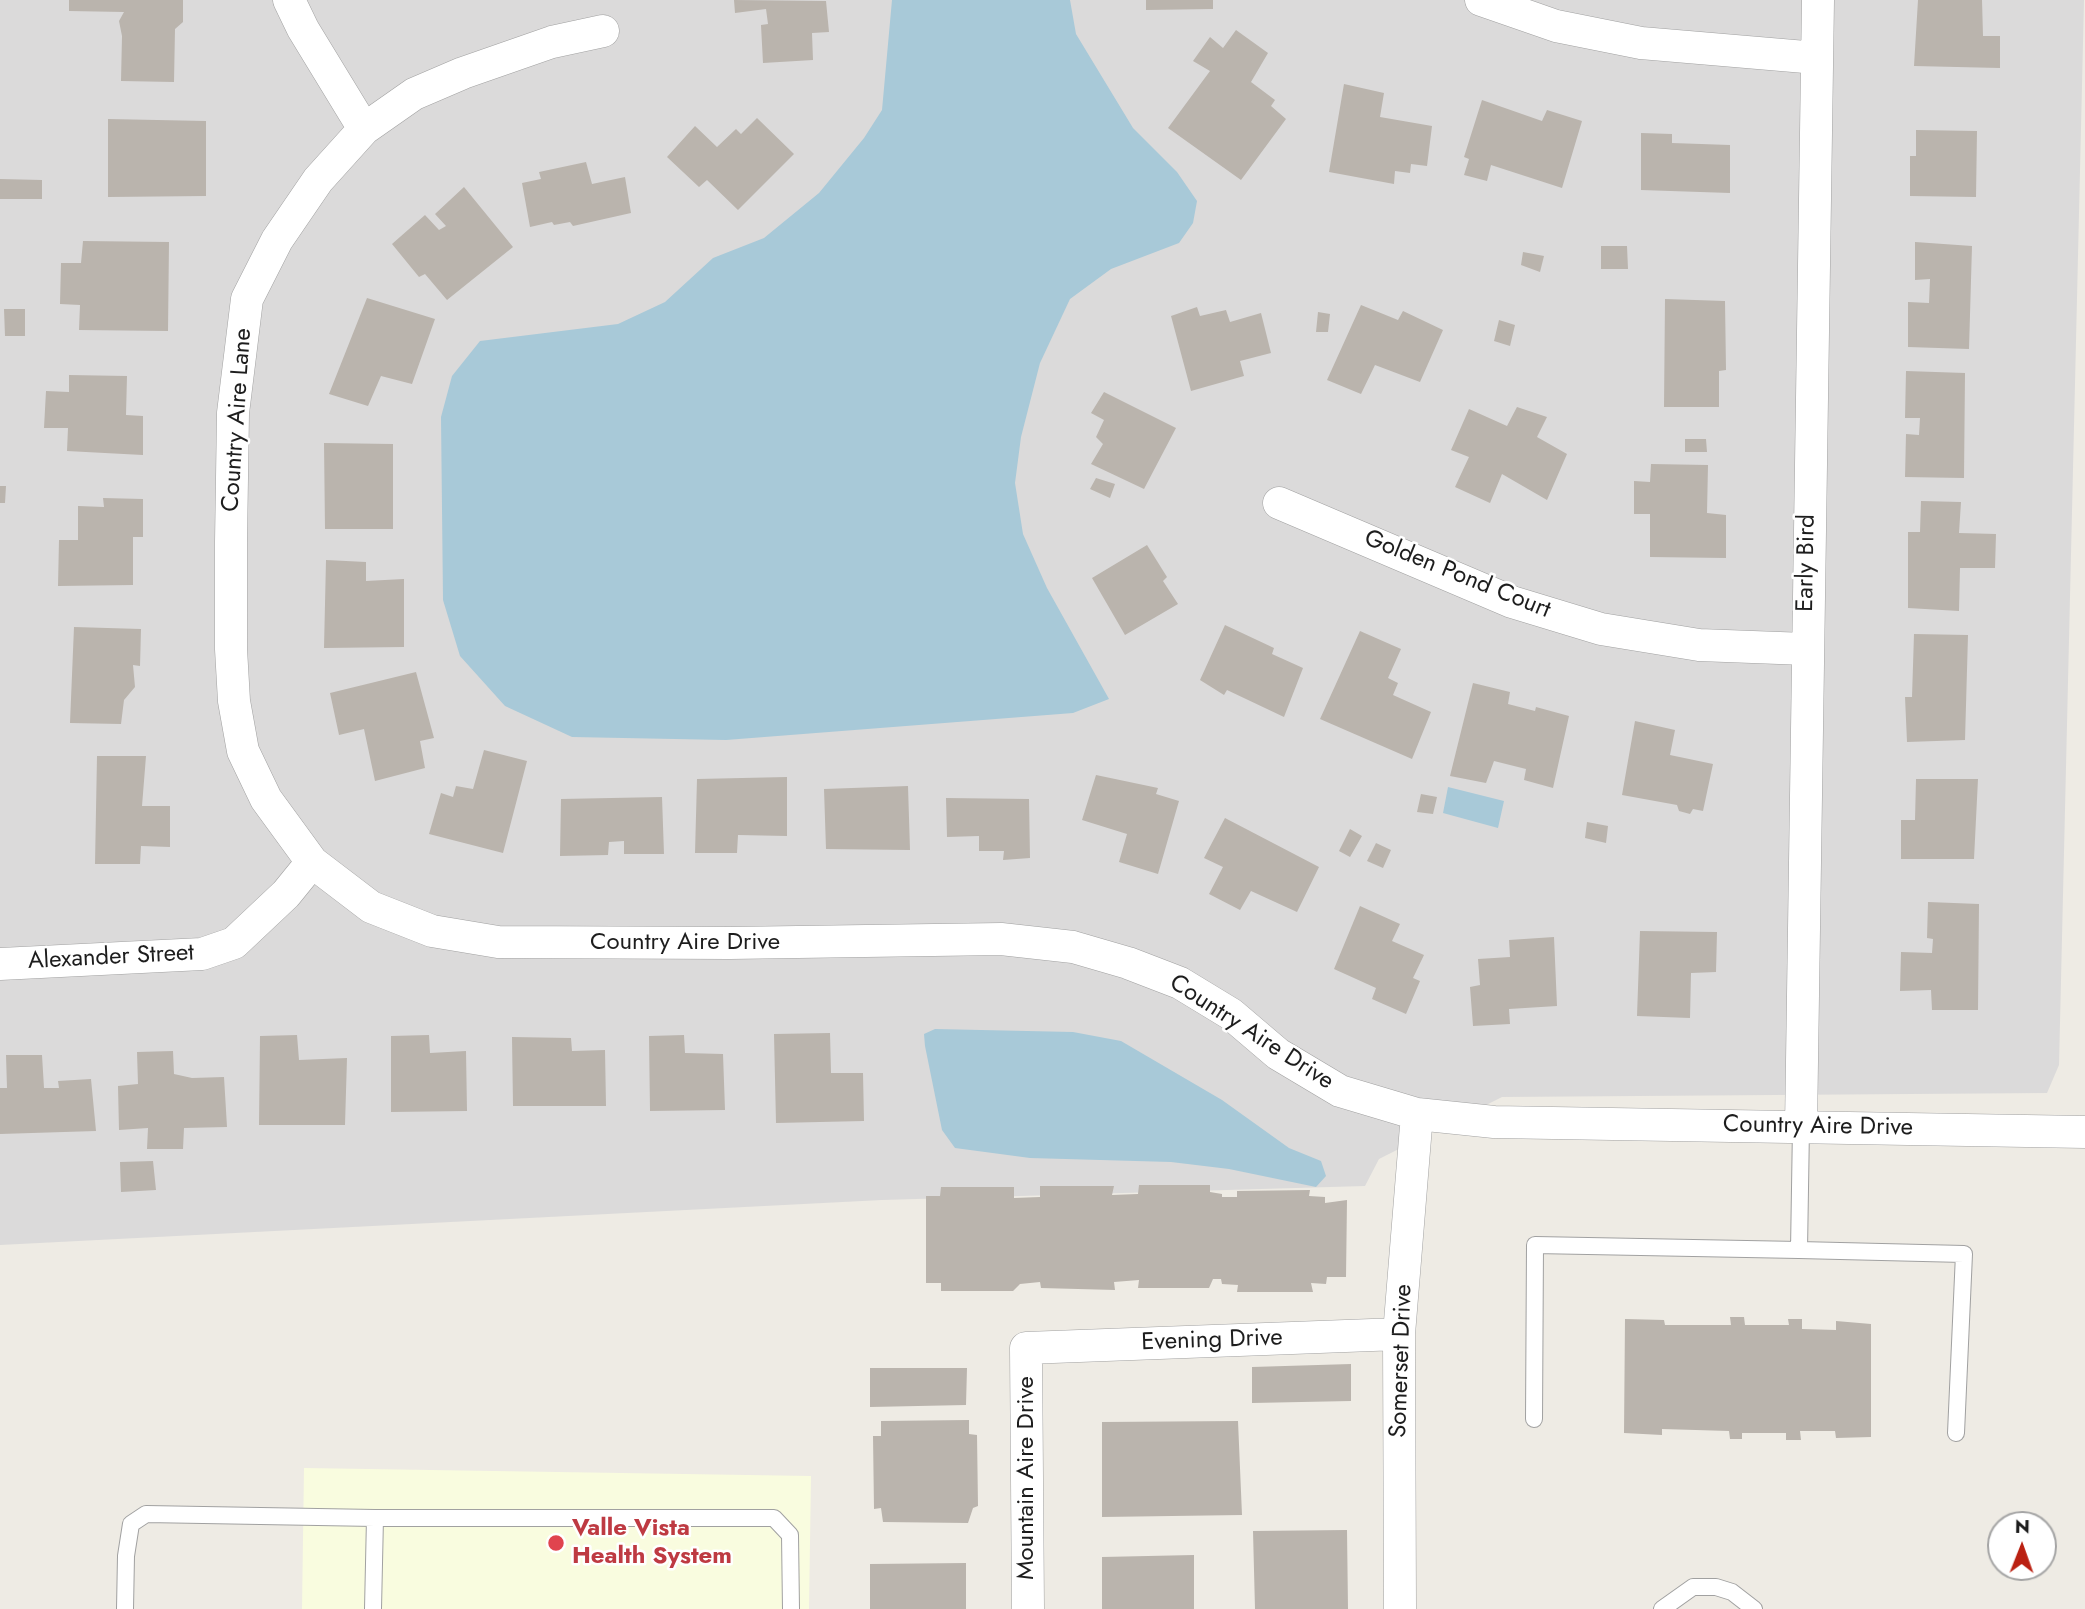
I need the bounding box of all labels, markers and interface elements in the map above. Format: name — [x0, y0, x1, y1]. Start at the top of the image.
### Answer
street label: Country Aire Lane — [217, 327, 259, 513]
street label: Early Bird — [1792, 514, 1822, 612]
street label: Golden Pond Court — [1360, 525, 1554, 625]
street label: Country Aire Drive — [590, 929, 780, 957]
street label: Alexander Street — [27, 939, 195, 977]
street label: Country Aire Drive — [1163, 969, 1339, 1097]
street label: Country Aire Drive — [1723, 1111, 1913, 1143]
street label: Somerset Drive — [1385, 1284, 1419, 1438]
street label: Evening Drive — [1141, 1324, 1283, 1358]
street label: Mountain Aire Drive — [1013, 1376, 1041, 1580]
north arrow — [1987, 1511, 2057, 1581]
text: N — [2015, 1513, 2030, 1540]
place label: Valle Vista Health System — [572, 1515, 732, 1571]
marker: Valle Vista Health System — [546, 1533, 566, 1553]

